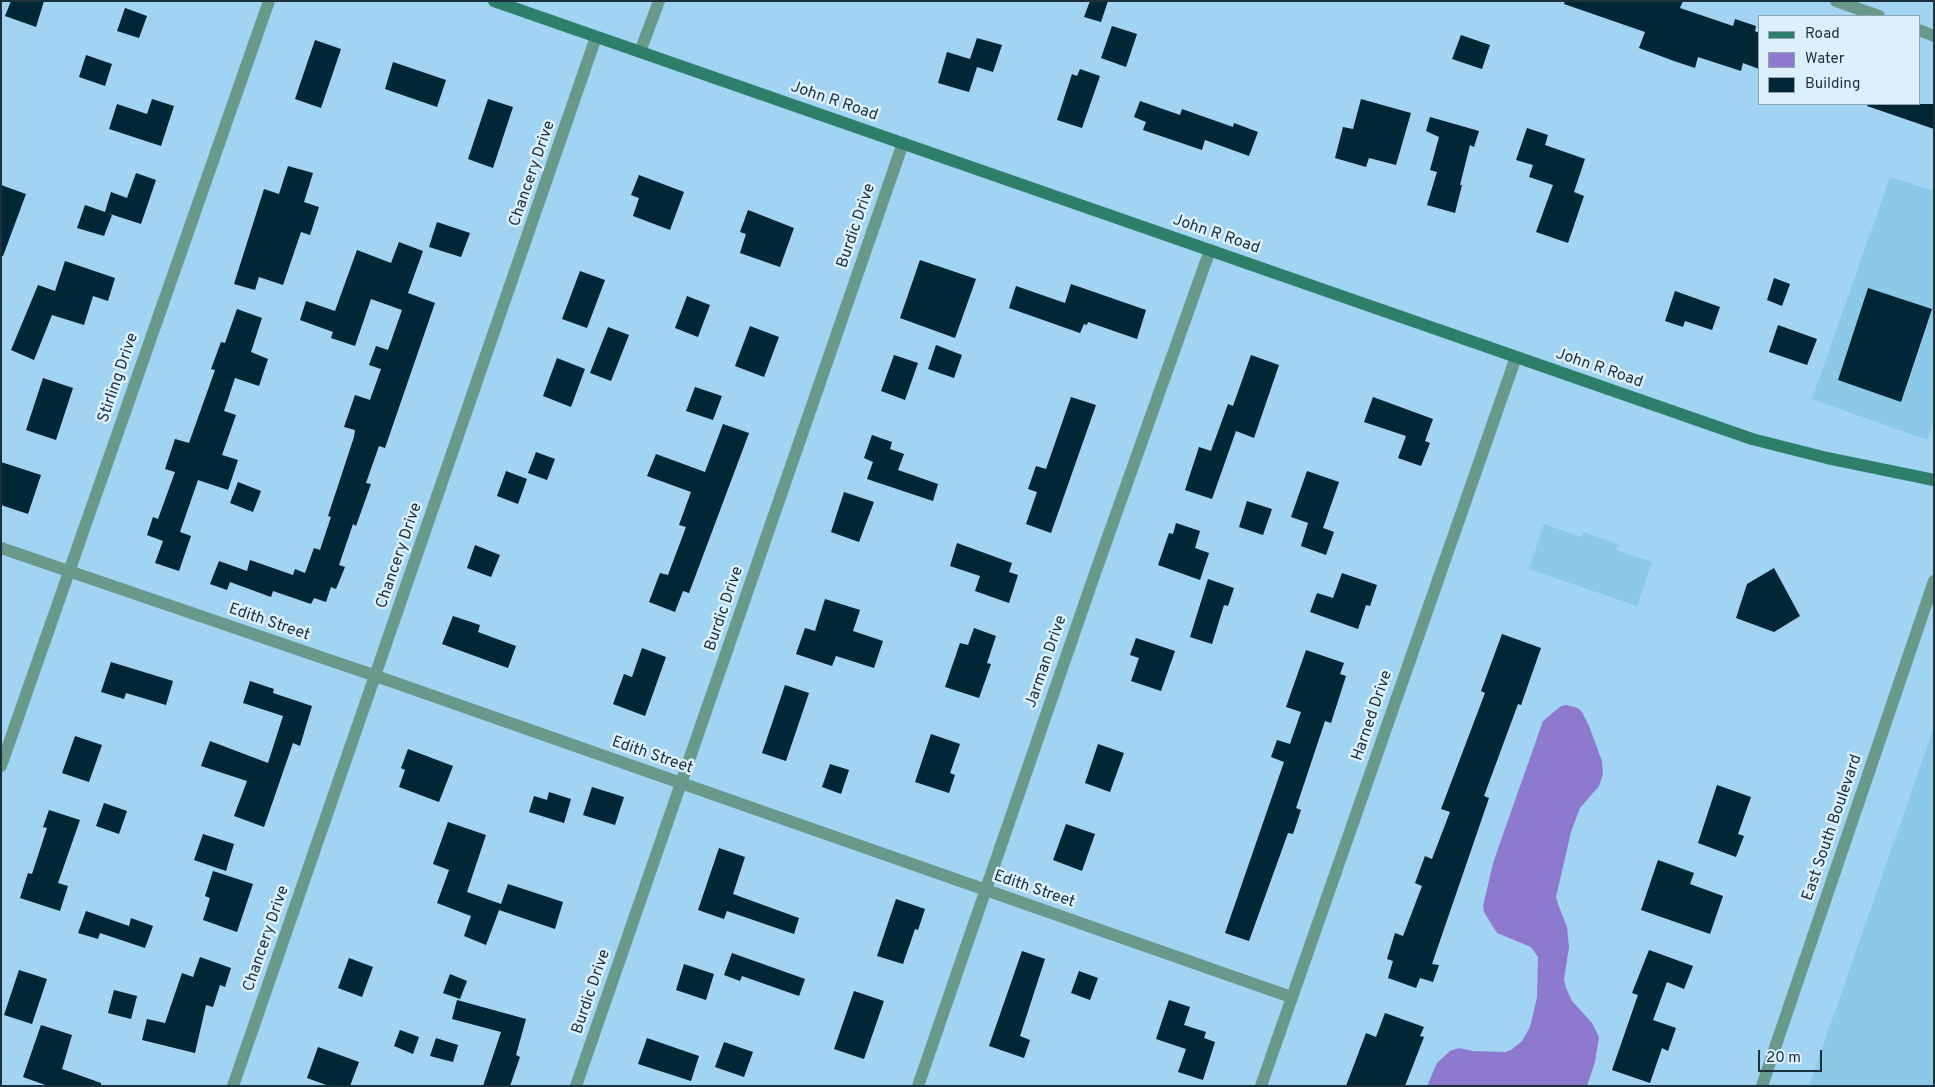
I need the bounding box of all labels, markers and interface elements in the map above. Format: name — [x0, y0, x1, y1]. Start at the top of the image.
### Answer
legend — [1758, 15, 1920, 105]
text: Road — [1805, 25, 1840, 44]
text: Water — [1805, 50, 1844, 69]
text: Building — [1805, 75, 1860, 94]
street label: John R Road — [788, 78, 880, 126]
street label: Chancery Drive — [506, 119, 560, 229]
street label: Burdic Drive — [834, 181, 880, 271]
street label: John R Road — [1170, 211, 1262, 259]
street label: Stirling Drive — [95, 331, 143, 425]
street label: John R Road — [1553, 345, 1645, 393]
street label: Chancery Drive — [373, 501, 427, 611]
street label: Burdic Drive — [702, 564, 748, 654]
street label: Edith Street — [226, 600, 312, 646]
street label: Jarman Drive — [1022, 613, 1072, 711]
street label: Harned Drive — [1349, 668, 1397, 764]
street label: Edith Street — [609, 733, 695, 779]
street label: East South Boulevard — [1799, 752, 1867, 904]
street label: Edith Street — [991, 867, 1077, 913]
street label: Chancery Drive — [240, 884, 294, 994]
street label: Burdic Drive — [569, 947, 615, 1037]
scale bar — [1760, 1040, 1824, 1072]
text: 20 m — [1766, 1049, 1801, 1068]

